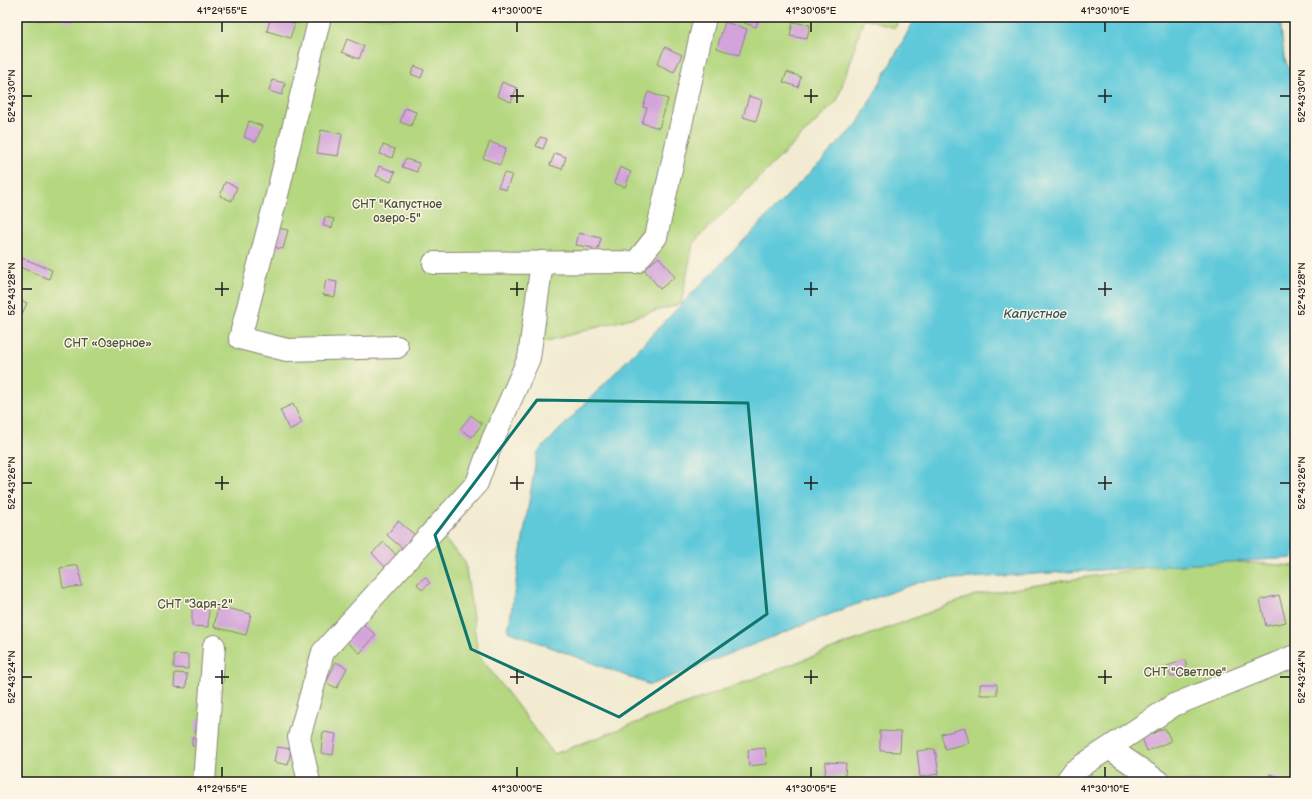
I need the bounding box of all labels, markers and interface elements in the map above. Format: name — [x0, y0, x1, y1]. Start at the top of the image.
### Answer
text: 41°29'55"E — [197, 5, 248, 17]
text: 41°30'00"E — [492, 5, 543, 17]
text: 41°30'05"E — [786, 5, 837, 17]
text: 41°30'10"E — [1081, 5, 1130, 17]
text: 52°43'30"N — [6, 69, 18, 123]
text: 52°43'30"N — [1296, 69, 1308, 123]
park label: СНТ "Капустное озеро-5" — [352, 197, 442, 226]
text: 52°43'28"N — [6, 262, 18, 316]
text: 52°43'28"N — [1296, 262, 1308, 316]
water label: Капустное — [1003, 306, 1067, 322]
park label: СНТ «Озерное» — [64, 336, 152, 351]
text: 52°43'26"N — [6, 456, 18, 510]
text: 52°43'26"N — [1296, 456, 1308, 510]
park label: СНТ "Заря-2" — [157, 597, 233, 612]
text: 52°43'24"N — [6, 650, 18, 704]
text: 52°43'24"N — [1296, 650, 1308, 704]
park label: СНТ "Светлое" — [1144, 665, 1226, 680]
text: 41°29'55"E — [197, 783, 248, 795]
text: 41°30'00"E — [492, 783, 543, 795]
text: 41°30'05"E — [786, 783, 837, 795]
text: 41°30'10"E — [1081, 783, 1130, 795]

